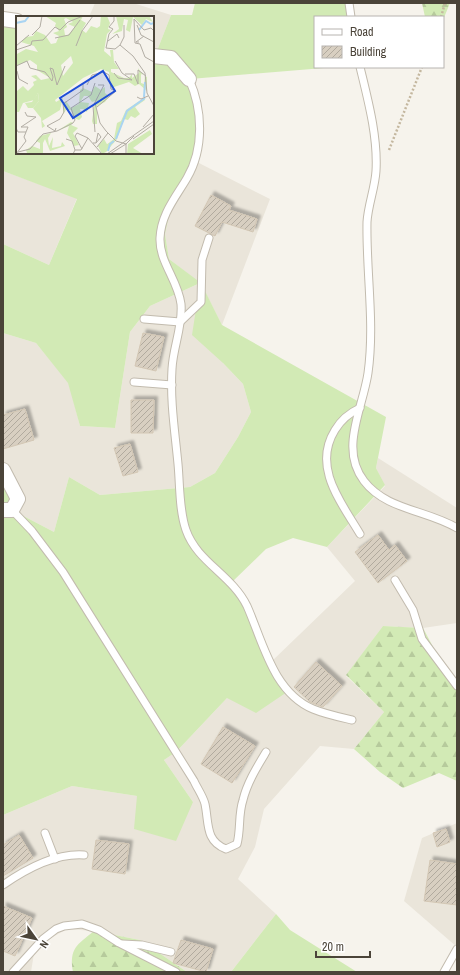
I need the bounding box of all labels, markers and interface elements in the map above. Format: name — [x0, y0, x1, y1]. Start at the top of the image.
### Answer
inset map — [16, 16, 154, 154]
legend — [314, 16, 444, 68]
text: Road — [350, 24, 374, 40]
text: Building — [350, 44, 387, 60]
north arrow — [16, 919, 56, 959]
scale bar — [316, 933, 370, 959]
text: N — [37, 938, 52, 951]
text: 20 m — [322, 939, 344, 955]

